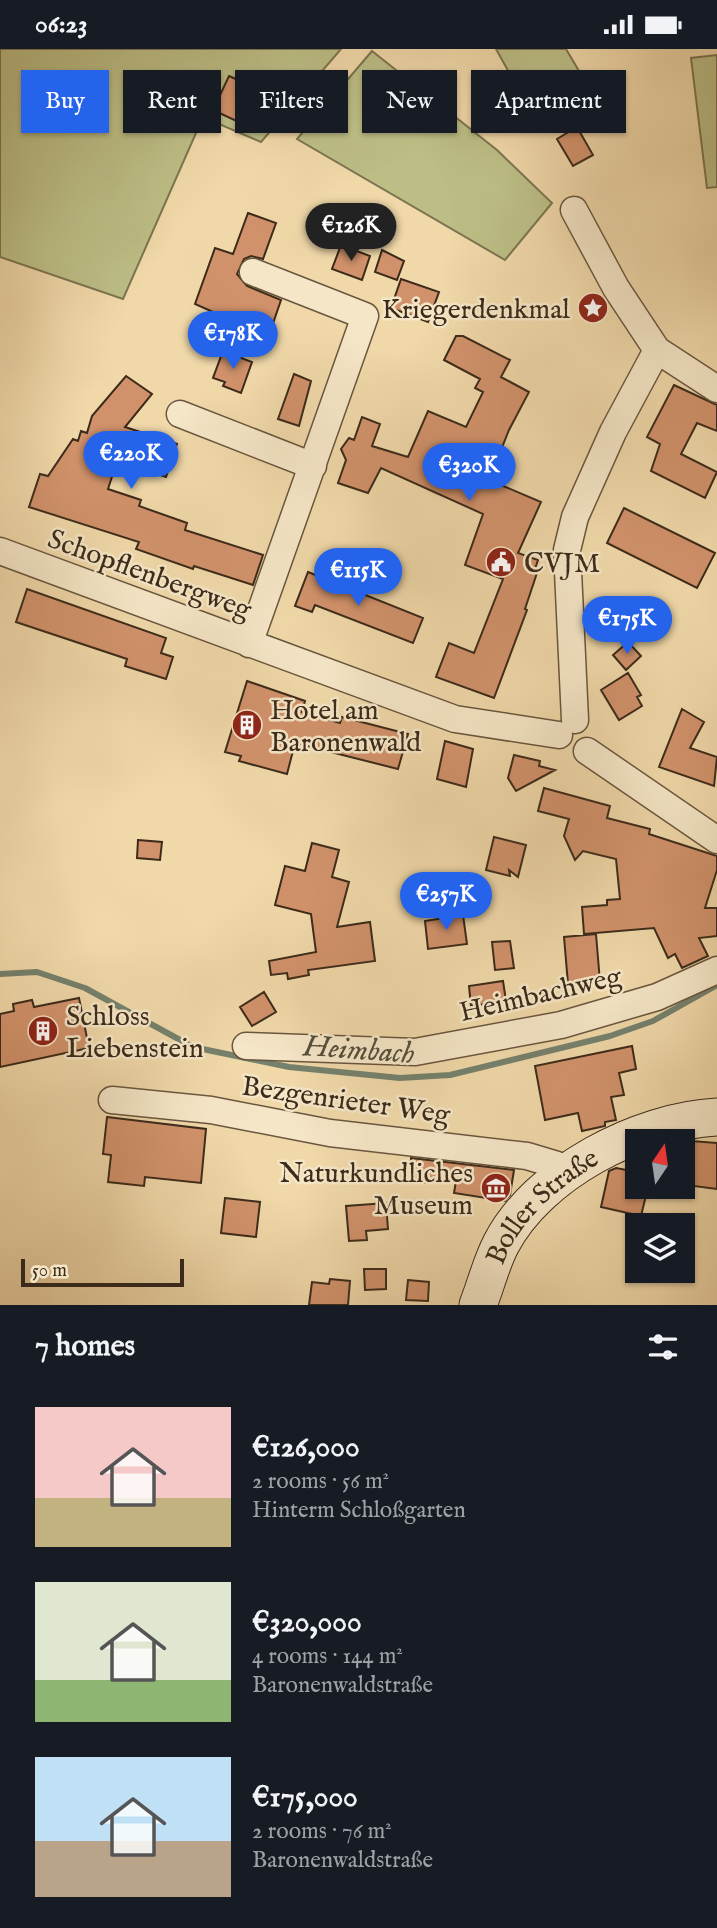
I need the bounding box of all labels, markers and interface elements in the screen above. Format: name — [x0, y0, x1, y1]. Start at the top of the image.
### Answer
text: 06:23 — [35, 8, 88, 41]
chip: Buy — [21, 70, 109, 133]
chip: Rent — [123, 70, 221, 133]
chip: Filters — [235, 70, 348, 133]
chip: New — [362, 70, 457, 133]
chip: Apartment — [471, 70, 626, 133]
pin: €126K — [302, 203, 400, 263]
text: €126K — [321, 211, 381, 240]
place icon: Kriegerdenkmal — [576, 291, 610, 325]
place label: Kriegerdenkmal — [382, 293, 570, 328]
pin: €178K — [184, 311, 282, 371]
text: €178K — [204, 319, 262, 348]
pin: €220K — [82, 431, 180, 491]
text: €220K — [100, 439, 163, 468]
pin: €320K — [420, 443, 518, 503]
text: €320K — [439, 451, 499, 480]
street label: Schopflenbergweg — [43, 522, 257, 629]
public building icon: CVJM — [484, 545, 518, 579]
place label: CVJM — [524, 547, 600, 582]
pin: €115K — [309, 549, 407, 608]
text: €115K — [330, 556, 386, 585]
pin: €175K — [578, 597, 676, 656]
text: €175K — [598, 604, 656, 633]
place label: Hotel am Baronenwald — [270, 694, 421, 761]
building icon: Hotel am Baronenwald — [230, 708, 264, 742]
pin: €257K — [397, 873, 495, 932]
text: €257K — [416, 880, 476, 909]
street label: Heimbachweg — [456, 960, 626, 1031]
place label: Schloss Liebenstein — [66, 1000, 204, 1067]
building icon: Schloss Liebenstein — [26, 1014, 60, 1048]
water label: Heimbach — [301, 1028, 416, 1074]
street label: Bezgenrieter Weg — [239, 1070, 453, 1134]
north arrow — [625, 1129, 695, 1199]
map controls — [625, 1129, 695, 1283]
street label: Boller Straße — [479, 1141, 605, 1270]
place label: Naturkundliches Museum — [279, 1157, 473, 1224]
museum icon: Naturkundliches Museum — [479, 1171, 513, 1205]
button: layers — [625, 1213, 695, 1283]
scale bar — [21, 1256, 184, 1288]
text: 50 m — [32, 1259, 67, 1283]
text: 7 homes — [35, 1328, 135, 1366]
icon: filters — [644, 1328, 682, 1366]
text: €126,000 — [252, 1429, 360, 1467]
icon: home — [91, 1435, 175, 1519]
text: 2 rooms · 56 m² — [252, 1467, 389, 1496]
text: Hinterm Schloßgarten — [252, 1496, 466, 1525]
text: €320,000 — [252, 1604, 362, 1642]
icon: home — [91, 1610, 175, 1694]
text: 4 rooms · 144 m² — [252, 1642, 403, 1671]
text: Baronenwaldstraße — [252, 1671, 433, 1700]
text: €175,000 — [252, 1779, 358, 1817]
icon: home — [91, 1785, 175, 1869]
text: 2 rooms · 76 m² — [252, 1817, 392, 1846]
text: Baronenwaldstraße — [252, 1846, 433, 1875]

